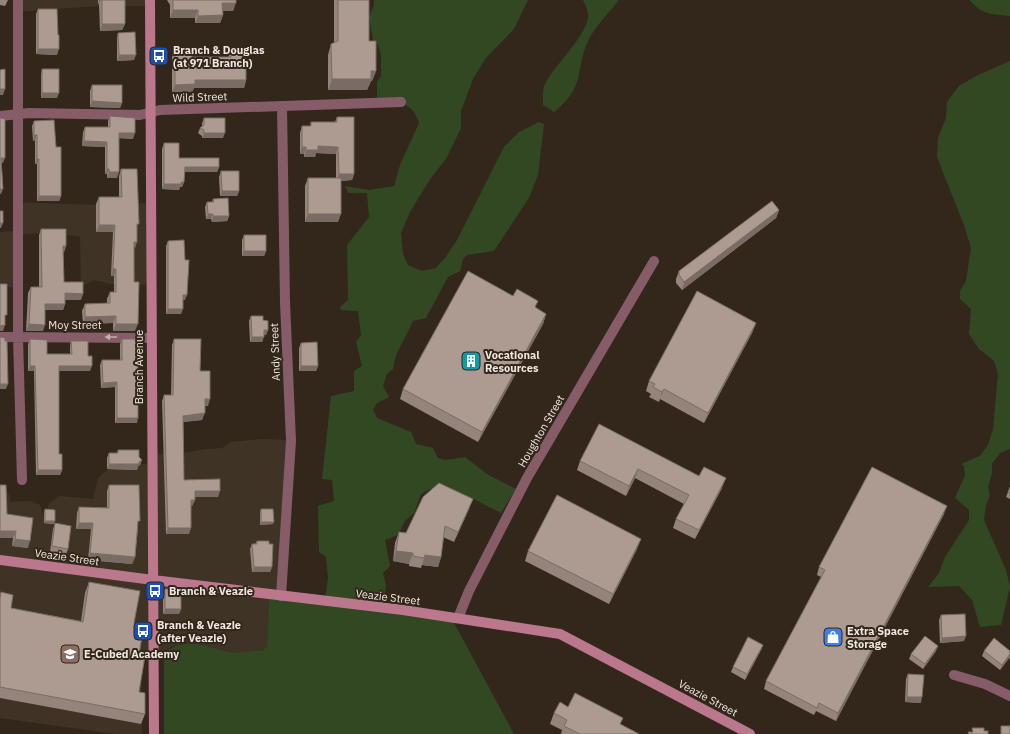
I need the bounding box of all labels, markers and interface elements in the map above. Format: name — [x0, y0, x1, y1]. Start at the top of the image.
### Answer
place label: Branch & Douglas (at 971 Branch) — [173, 43, 265, 70]
bus stop icon: Branch & Douglas (at 971 Branch) — [148, 45, 170, 67]
street label: Wild Street — [172, 89, 228, 105]
street label: Moy Street — [48, 318, 102, 332]
street label: Andy Street — [267, 323, 283, 381]
street label: Branch Avenue — [132, 330, 146, 404]
one-way arrow — [104, 334, 117, 340]
place label: Vocational Resources — [485, 348, 540, 375]
building icon: Vocational Resources — [460, 350, 482, 372]
street label: Houghton Street — [515, 392, 567, 470]
street label: Veazie Street — [34, 546, 100, 568]
bus stop icon: Branch & Veazie — [144, 580, 166, 602]
place label: Branch & Veazie — [169, 584, 253, 598]
street label: Veazie Street — [355, 586, 421, 608]
place label: Branch & Veazie (after Veazie) — [157, 618, 241, 645]
bus stop icon: Branch & Veazie (after Veazie) — [132, 620, 154, 642]
place label: Extra Space Storage — [847, 624, 909, 651]
shop icon: Extra Space Storage — [822, 626, 844, 648]
school or university icon: E-Cubed Academy — [59, 643, 81, 665]
place label: E-Cubed Academy — [84, 647, 179, 661]
street label: Veazie Street — [676, 677, 740, 719]

